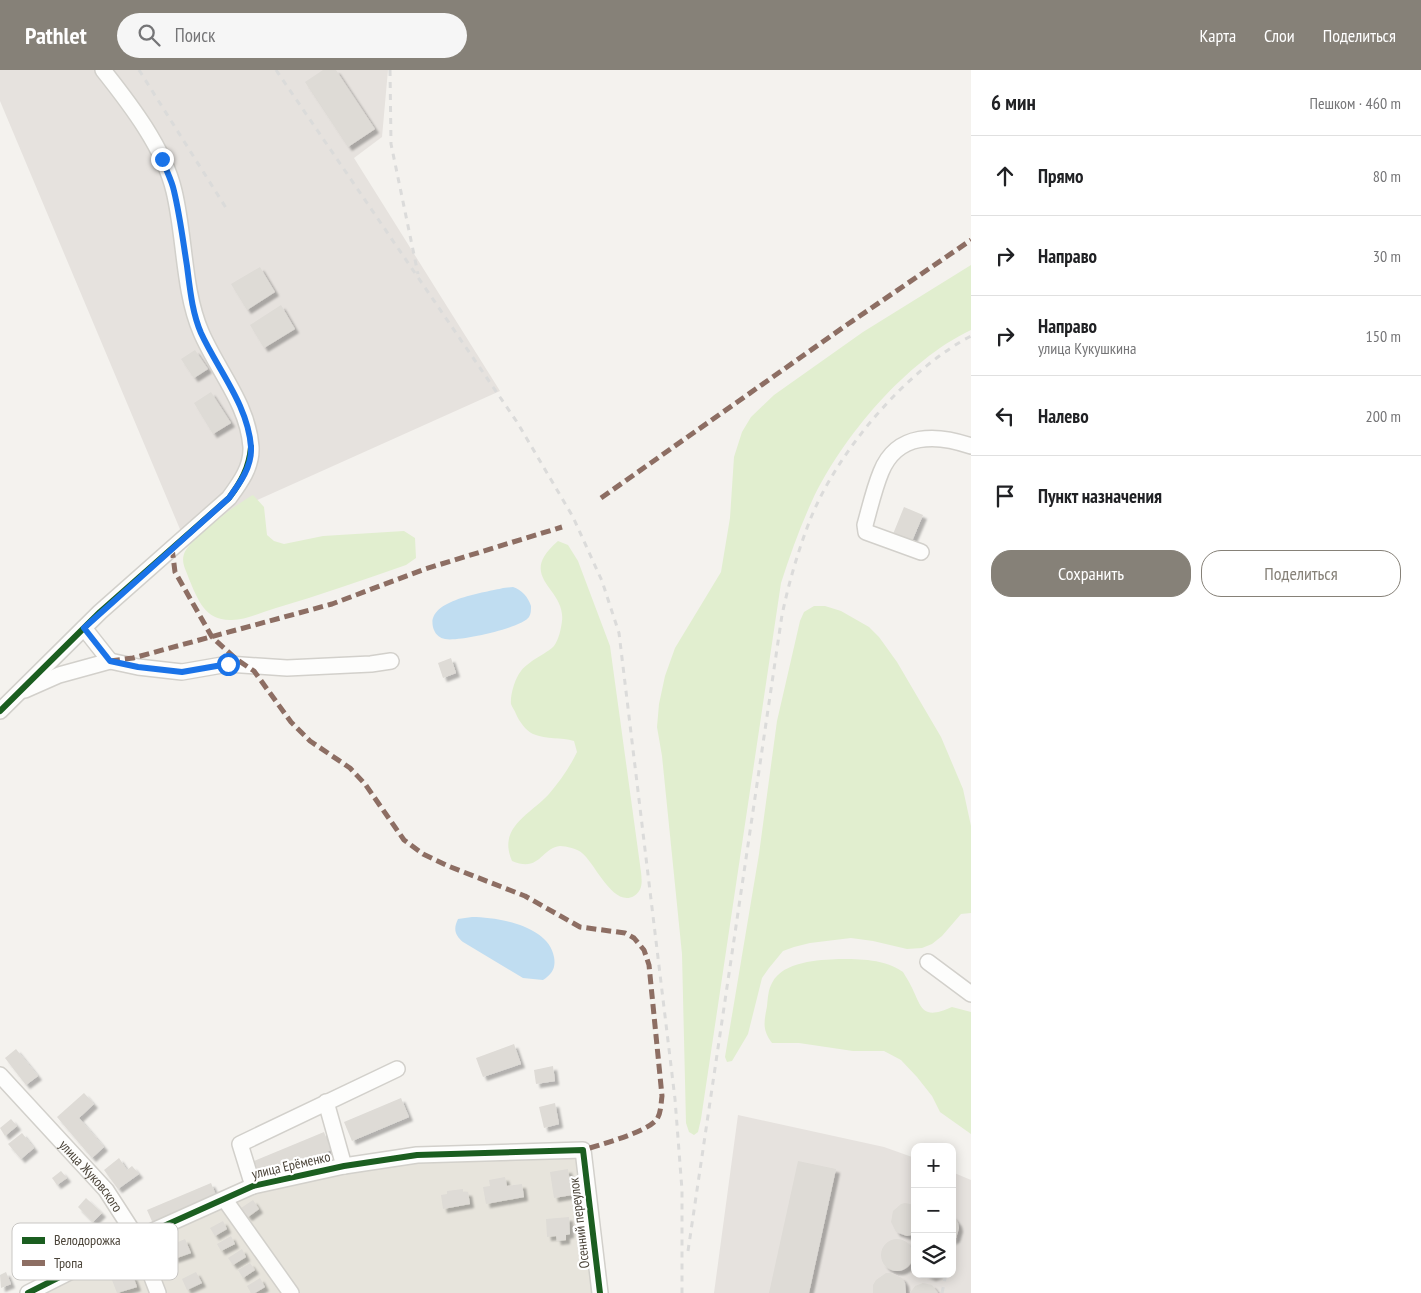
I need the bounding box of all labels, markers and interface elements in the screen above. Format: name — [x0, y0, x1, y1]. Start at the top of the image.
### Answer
search box — [117, 13, 467, 58]
text: Pathlet — [25, 20, 87, 51]
icon: search — [135, 21, 163, 49]
text: Поиск — [175, 23, 215, 47]
text: Карта — [1199, 24, 1236, 47]
text: Слои — [1264, 24, 1295, 47]
text: Поделиться — [1323, 24, 1396, 47]
text: 6 мин — [991, 89, 1036, 116]
text: Пешком · 460 m — [1310, 93, 1401, 113]
route end — [151, 148, 174, 171]
icon: ahead — [991, 162, 1019, 190]
text: Прямо — [1038, 164, 1083, 188]
text: 80 m — [1373, 166, 1401, 186]
icon: right — [991, 242, 1019, 270]
text: Направо — [1038, 244, 1097, 268]
text: 30 m — [1373, 246, 1401, 266]
text: Направо — [1038, 314, 1097, 338]
icon: right — [991, 322, 1019, 350]
text: 150 m — [1366, 326, 1401, 346]
text: улица Кукушкина — [1038, 338, 1136, 358]
icon: left — [991, 402, 1019, 430]
text: Налево — [1038, 404, 1089, 428]
text: 200 m — [1366, 406, 1401, 426]
icon: arrive — [991, 482, 1019, 510]
text: Пункт назначения — [1038, 484, 1162, 508]
button: Сохранить — [991, 550, 1191, 597]
button: Поделиться — [1201, 550, 1401, 597]
route start — [217, 653, 240, 676]
street label: улица Жуковского — [55, 1136, 127, 1215]
map controls — [911, 1143, 956, 1278]
button: + — [911, 1143, 956, 1188]
street label: улица Ерёменко — [250, 1147, 332, 1183]
street label: Осенний переулок — [564, 1176, 593, 1269]
button: − — [911, 1188, 956, 1233]
legend — [12, 1223, 178, 1280]
text: Велодорожка — [54, 1231, 121, 1249]
button: layers — [911, 1233, 956, 1278]
text: Тропа — [54, 1254, 83, 1272]

